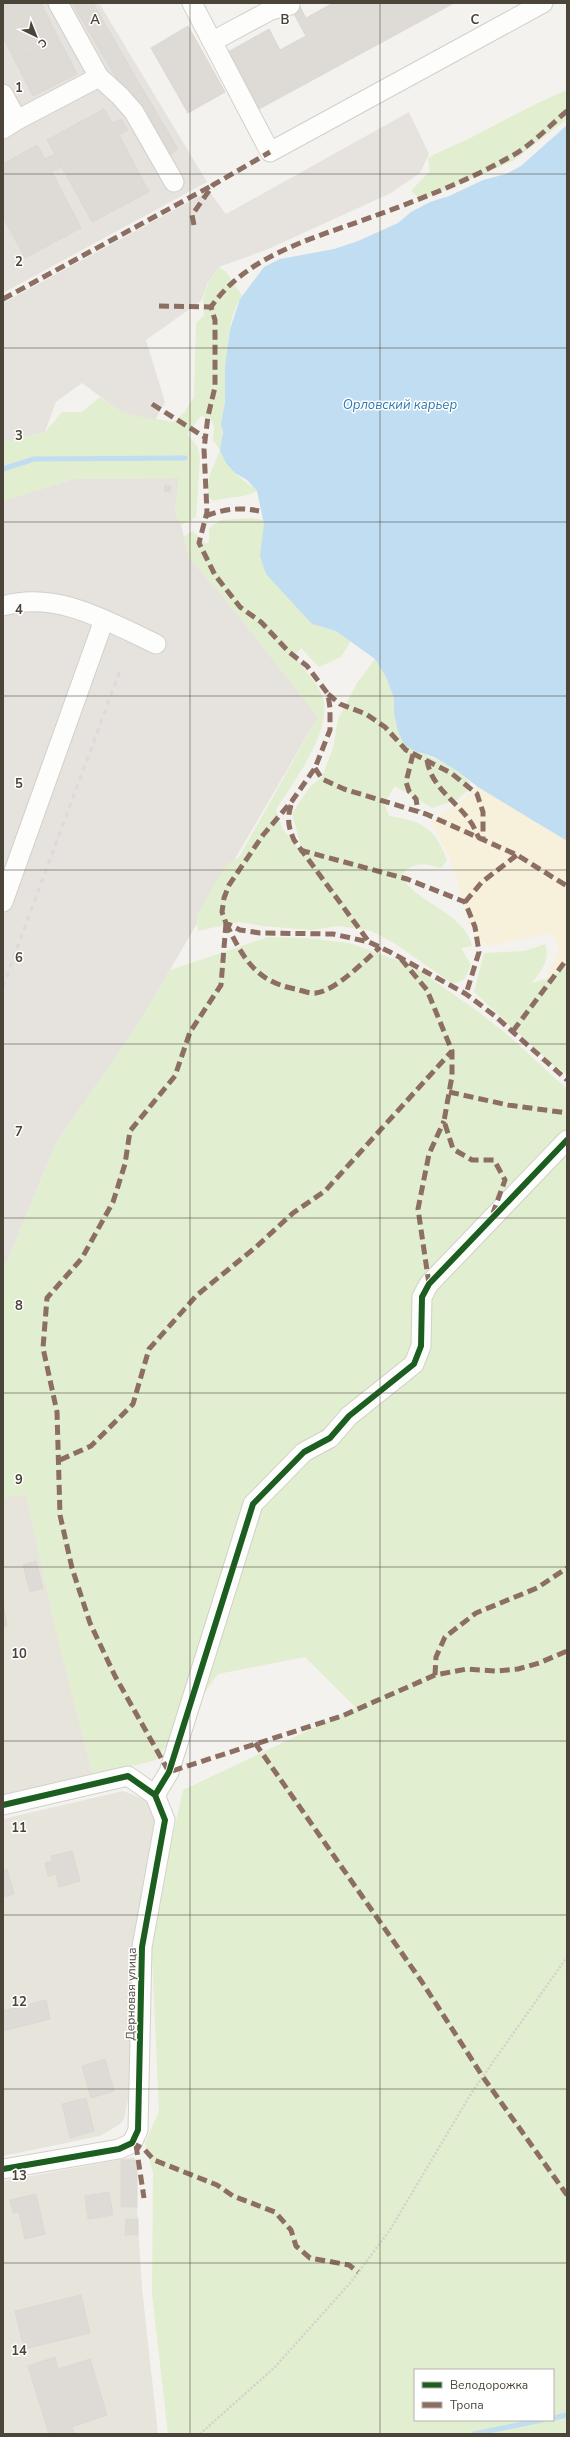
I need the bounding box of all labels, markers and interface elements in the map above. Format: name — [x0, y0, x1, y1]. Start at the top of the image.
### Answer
text: A — [90, 11, 100, 29]
text: B — [281, 11, 290, 29]
text: C — [471, 11, 480, 29]
north arrow — [16, 16, 56, 56]
text: С — [34, 35, 50, 51]
text: 1 — [15, 79, 23, 97]
text: 2 — [15, 253, 23, 271]
water label: Орловский карьер — [343, 396, 457, 414]
text: 3 — [15, 427, 23, 445]
text: 4 — [15, 601, 23, 619]
text: 5 — [15, 775, 23, 793]
text: 6 — [15, 949, 23, 967]
text: 7 — [15, 1123, 23, 1141]
text: 8 — [15, 1297, 23, 1315]
text: 9 — [15, 1471, 23, 1489]
text: 10 — [11, 1645, 27, 1663]
text: 11 — [11, 1819, 27, 1837]
street label: Дерновая улица — [122, 1947, 140, 2041]
text: 12 — [11, 1993, 27, 2011]
text: 13 — [11, 2167, 27, 2185]
text: 14 — [11, 2342, 27, 2360]
legend — [414, 2369, 554, 2421]
text: Велодорожка — [450, 2377, 528, 2393]
text: Тропа — [450, 2397, 484, 2413]

